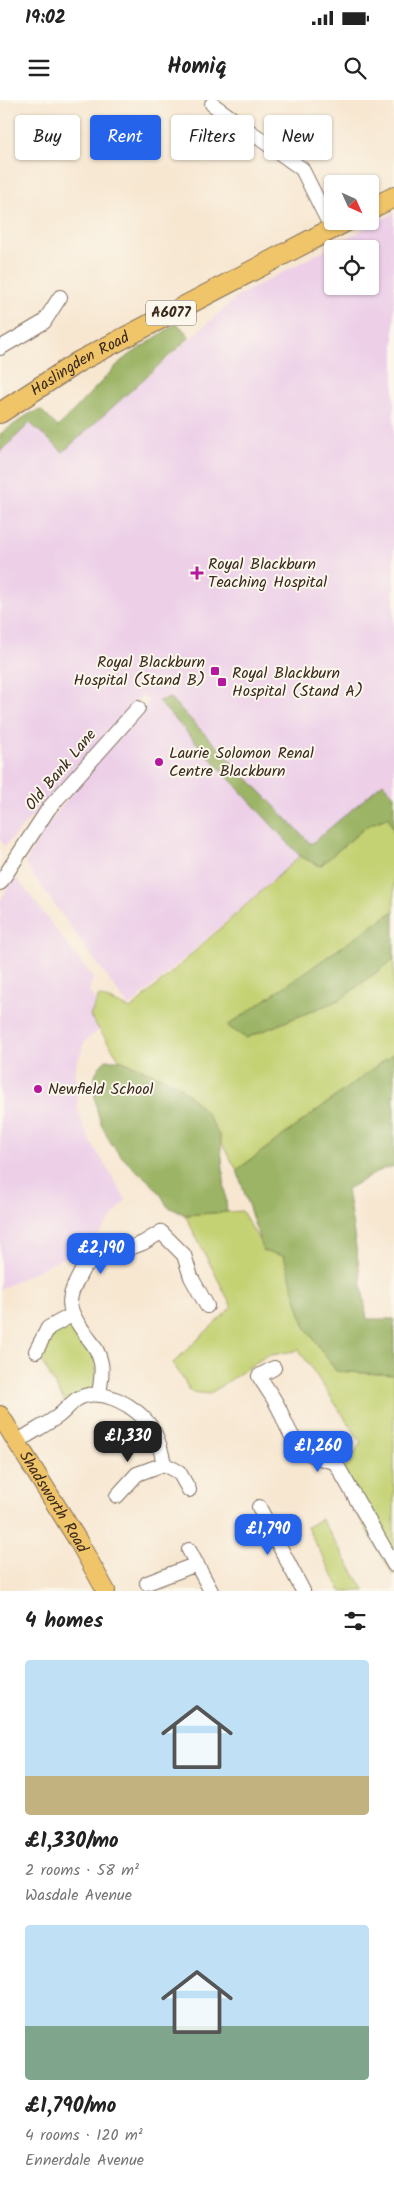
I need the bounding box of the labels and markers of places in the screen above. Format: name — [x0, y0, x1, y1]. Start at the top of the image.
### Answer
place label: Royal Blackburn Teaching Hospital — [208, 552, 327, 595]
marker: Royal Blackburn Teaching Hospital — [190, 566, 204, 580]
place label: Royal Blackburn Hospital (Stand B) — [74, 650, 205, 693]
place label: Royal Blackburn Hospital (Stand A) — [232, 661, 363, 704]
marker: Royal Blackburn Hospital (Stand B) — [209, 665, 221, 677]
marker: Royal Blackburn Hospital (Stand A) — [216, 676, 228, 688]
place label: Laurie Solomon Renal Centre Blackburn — [169, 741, 314, 784]
marker: Laurie Solomon Renal Centre Blackburn — [153, 756, 165, 768]
place label: Newfield School — [48, 1077, 153, 1102]
marker: Newfield School — [32, 1083, 44, 1095]
pin: £2,190 — [60, 1232, 142, 1275]
pin: £1,330 — [87, 1420, 169, 1463]
pin: £1,260 — [277, 1430, 359, 1473]
pin: £1,790 — [227, 1514, 309, 1556]

